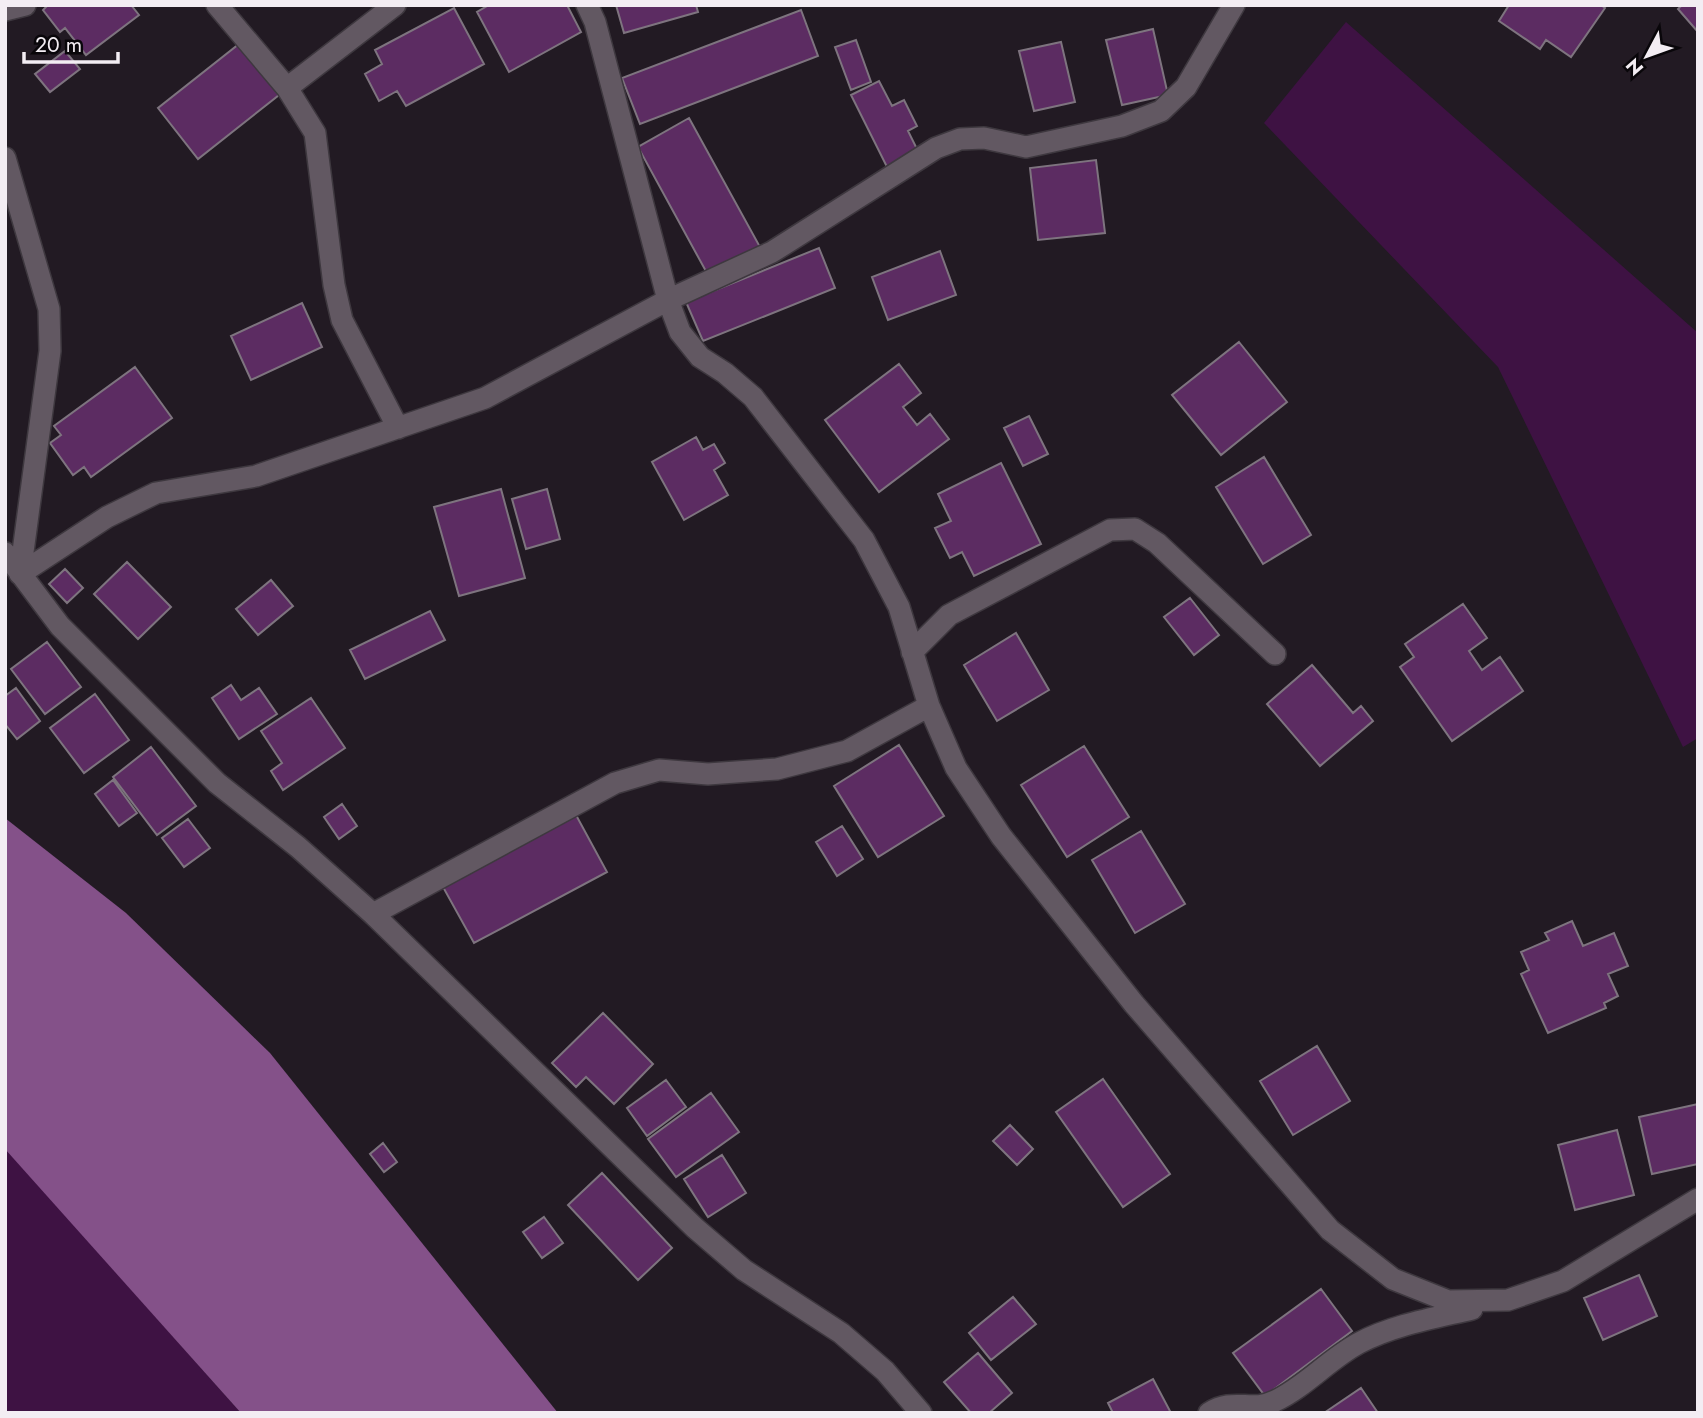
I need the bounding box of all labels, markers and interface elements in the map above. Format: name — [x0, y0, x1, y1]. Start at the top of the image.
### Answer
scale bar — [24, 21, 119, 65]
north arrow — [1612, 21, 1682, 91]
text: 20 m — [35, 30, 82, 60]
text: N — [1619, 52, 1650, 81]

